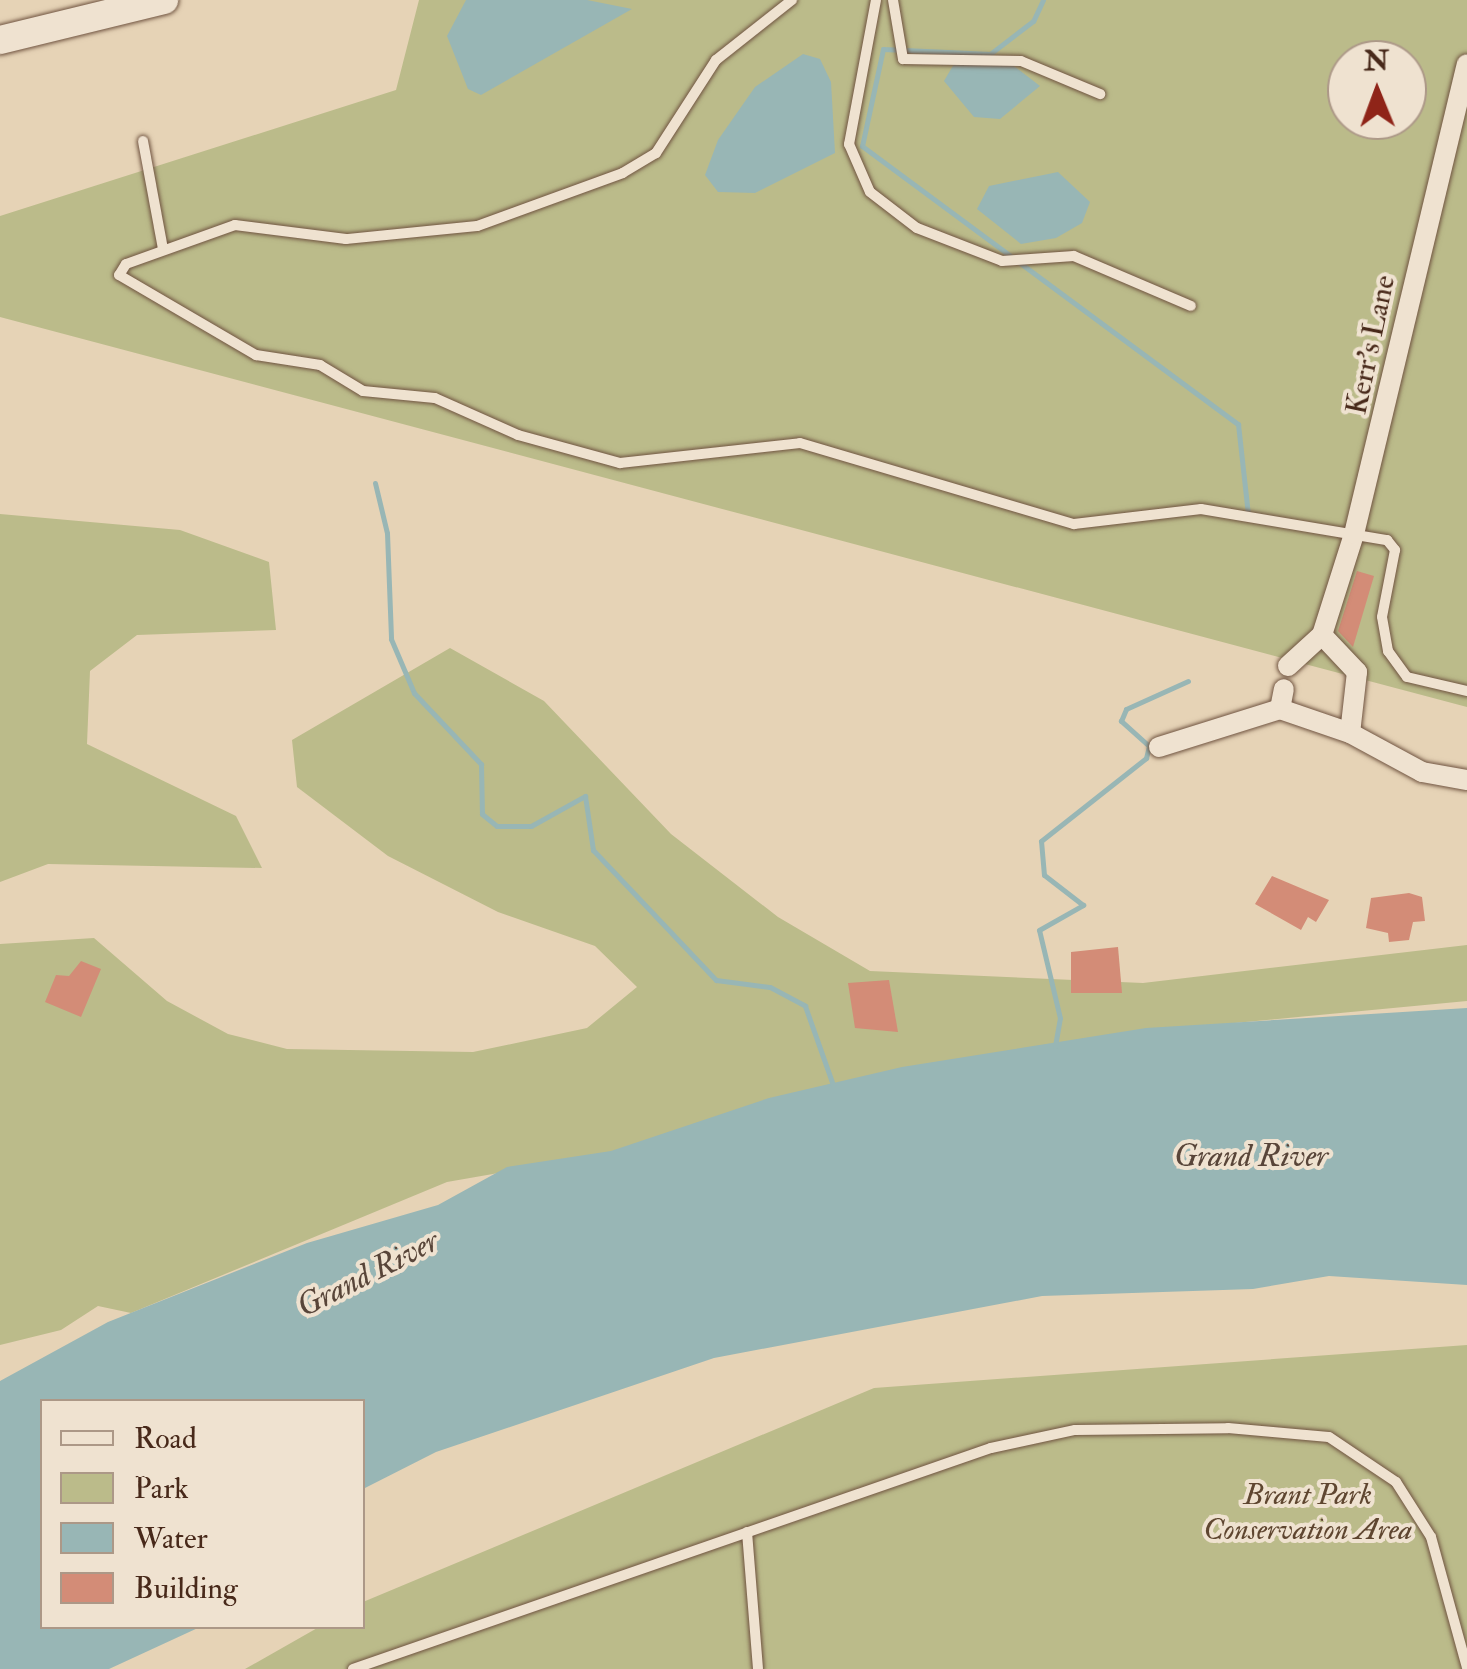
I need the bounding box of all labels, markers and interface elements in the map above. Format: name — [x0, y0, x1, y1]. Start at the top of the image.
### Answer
north arrow — [1327, 40, 1427, 140]
text: N — [1364, 44, 1389, 79]
street label: Kerr's Lane — [1339, 272, 1403, 418]
water label: Grand River — [1174, 1137, 1328, 1175]
water label: Grand River — [291, 1222, 445, 1326]
legend — [40, 1399, 365, 1629]
text: Road — [134, 1420, 197, 1457]
text: Park — [134, 1470, 189, 1507]
park label: Brant Park Conservation Area — [1203, 1477, 1413, 1548]
text: Water — [134, 1520, 208, 1557]
text: Building — [134, 1570, 238, 1607]

